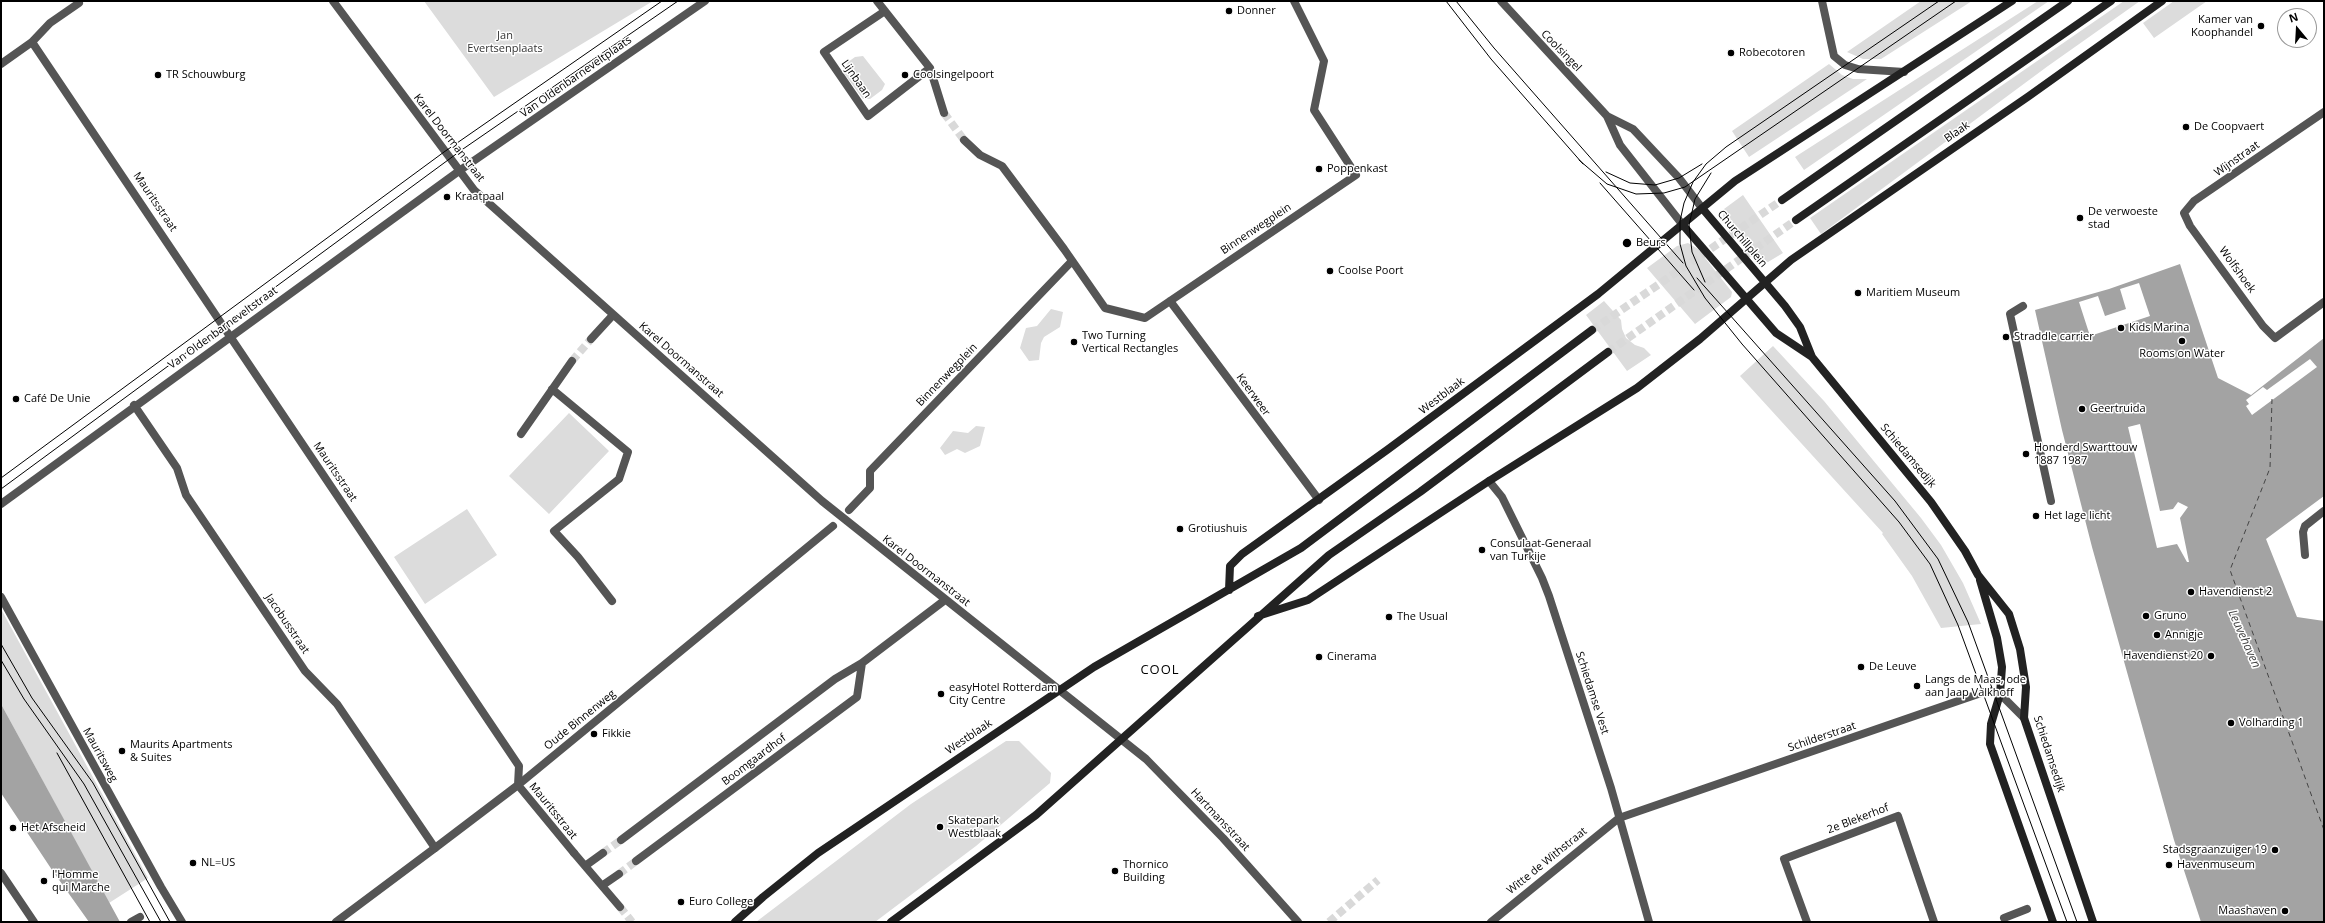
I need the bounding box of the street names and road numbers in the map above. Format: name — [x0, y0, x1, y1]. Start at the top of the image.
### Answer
street label: Coolsingel — [1538, 27, 1584, 75]
street label: Van Oldenbarneveltplaats — [518, 34, 634, 120]
street label: Lijnbaan — [838, 57, 874, 101]
street label: Karel Doormanstraat — [411, 91, 487, 185]
street label: Blaak — [1942, 119, 1972, 145]
street label: Wijnstraat — [2212, 139, 2262, 179]
street label: Mauritsstraat — [130, 170, 180, 234]
street label: Binnenwegplein — [1218, 201, 1294, 257]
street label: Churchillplein — [1714, 208, 1770, 270]
street label: Wolfshoek — [2216, 244, 2258, 296]
street label: Van Oldenbarneveltstraat — [166, 284, 280, 372]
street label: Karel Doormanstraat — [636, 320, 726, 400]
street label: Binnenwegplein — [914, 341, 980, 409]
street label: Keerweer — [1233, 371, 1273, 419]
street label: Westblaak — [1417, 375, 1467, 417]
street label: Schiedamsedijk — [1877, 421, 1939, 491]
street label: Mauritsstraat — [310, 440, 360, 504]
street label: Karel Doormanstraat — [879, 533, 973, 609]
street label: Jacobusstraat — [262, 592, 312, 656]
street label: Schiedamse Vest — [1572, 650, 1612, 736]
street label: Oude Binnenweg — [542, 687, 618, 753]
street label: Schiedamsedijk — [2030, 714, 2068, 794]
street label: Westblaak — [943, 717, 995, 757]
street label: Schilderstraat — [1786, 719, 1858, 755]
street label: Mauritsweg — [80, 726, 120, 784]
street label: Boomgaardhof — [719, 732, 789, 788]
street label: Mauritsstraat — [526, 780, 580, 842]
street label: Hartmansstraat — [1188, 786, 1252, 854]
street label: 2e Blekerhof — [1825, 801, 1891, 837]
street label: Witte de Withstraat — [1504, 825, 1590, 897]

